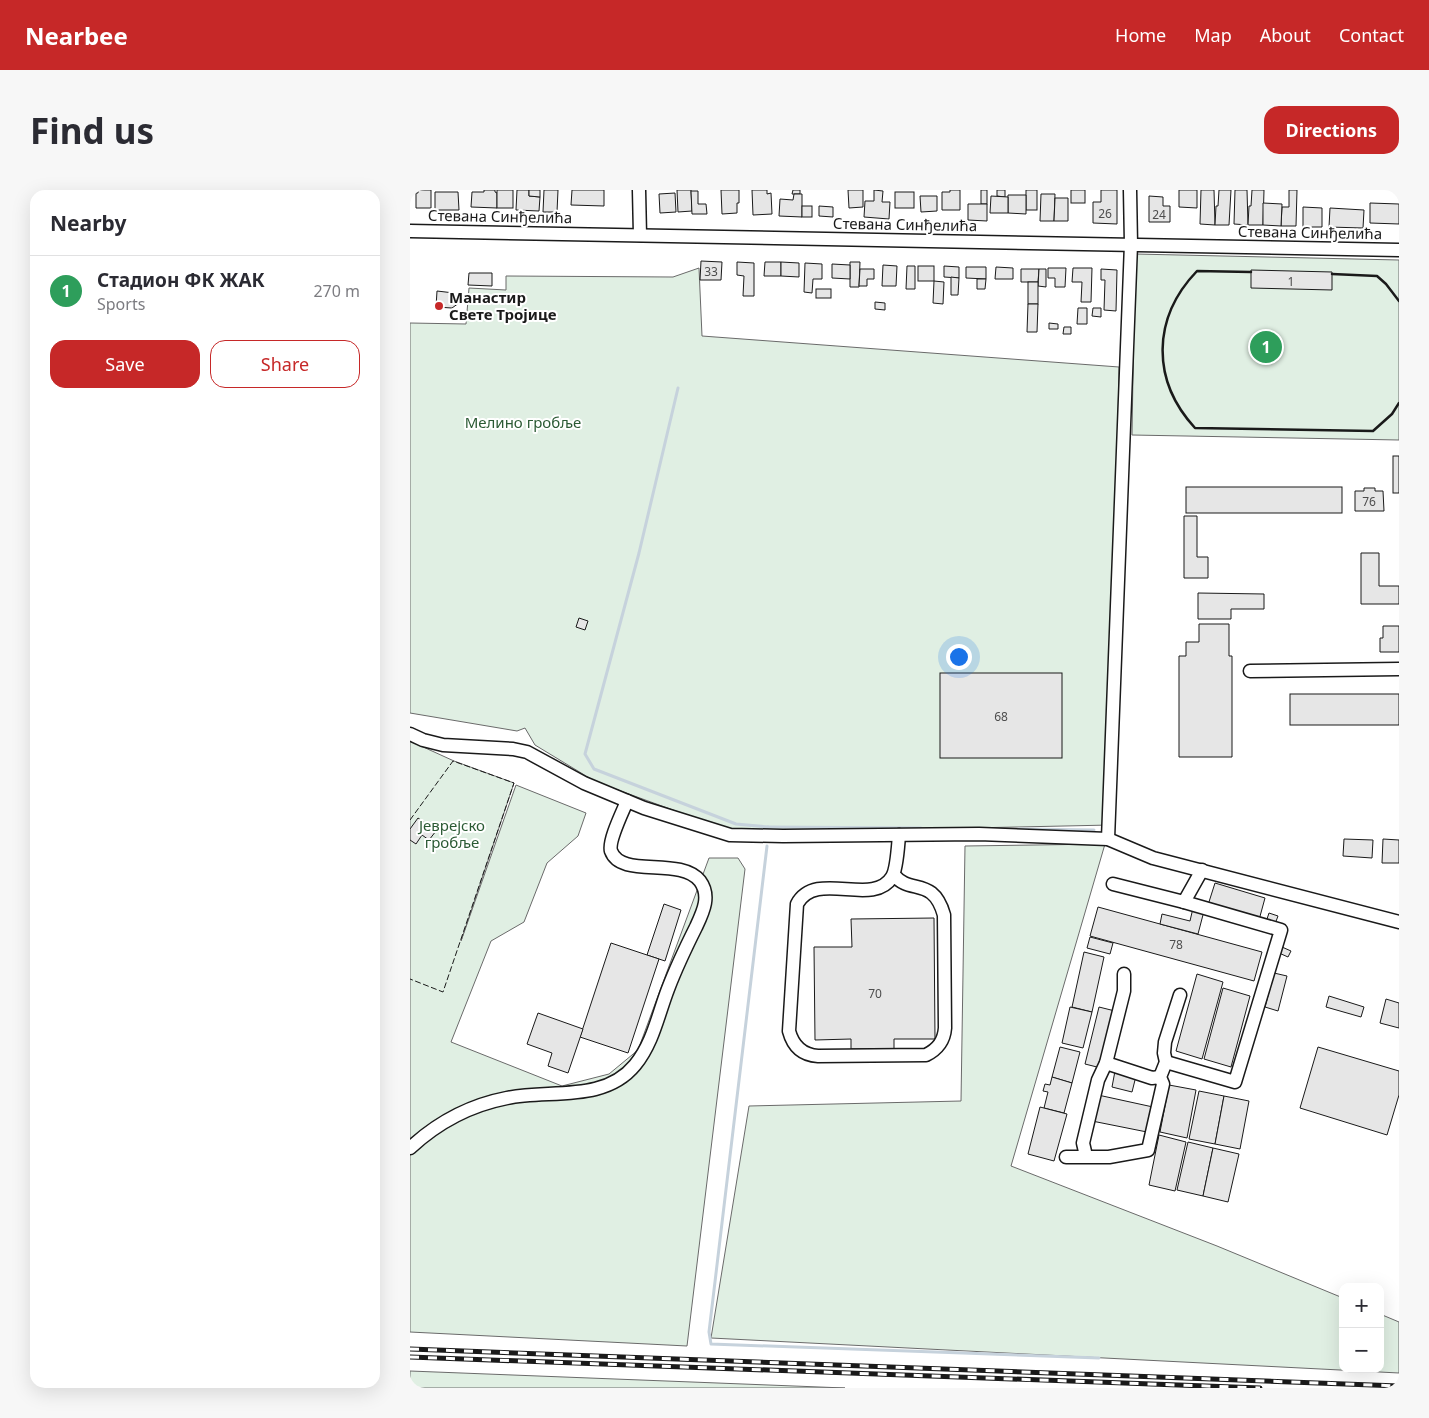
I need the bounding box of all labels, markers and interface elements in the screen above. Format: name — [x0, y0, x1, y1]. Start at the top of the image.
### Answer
text: Nearbee — [25, 19, 128, 52]
text: Home — [1115, 23, 1166, 47]
text: Map — [1194, 23, 1232, 47]
text: About — [1260, 23, 1311, 47]
text: Contact — [1339, 23, 1404, 47]
button: Directions — [1264, 106, 1399, 154]
text: Find us — [30, 107, 154, 154]
street label: Стевана Синђелића — [428, 205, 572, 227]
house number: 26 — [1098, 205, 1112, 222]
house number: 24 — [1152, 206, 1166, 223]
text: Nearby — [50, 209, 126, 237]
street label: Стевана Синђелића — [833, 213, 977, 235]
street label: Стевана Синђелића — [1238, 221, 1382, 243]
house number: 33 — [704, 263, 718, 280]
text: Стадион ФК ЖАК — [97, 267, 265, 293]
house number: 1 — [1288, 273, 1294, 290]
text: 1 — [61, 280, 71, 302]
text: 270 m — [313, 280, 360, 302]
place label: Манастир Свете Тројице — [449, 287, 557, 324]
text: Sports — [97, 293, 145, 315]
marker: Манастир Свете Тројице — [433, 300, 445, 312]
pin: 1 — [1250, 328, 1282, 366]
button: Save — [50, 340, 200, 388]
button: Share — [210, 340, 360, 388]
park label: Мелино гробље — [465, 412, 581, 432]
house number: 76 — [1362, 493, 1376, 510]
your location — [946, 644, 972, 670]
house number: 68 — [994, 708, 1008, 725]
park label: Јеврејско гробље — [417, 815, 485, 852]
house number: 78 — [1169, 936, 1183, 953]
house number: 70 — [868, 985, 882, 1002]
map controls — [1339, 1283, 1384, 1373]
button: + — [1339, 1283, 1384, 1328]
button: − — [1339, 1328, 1384, 1373]

